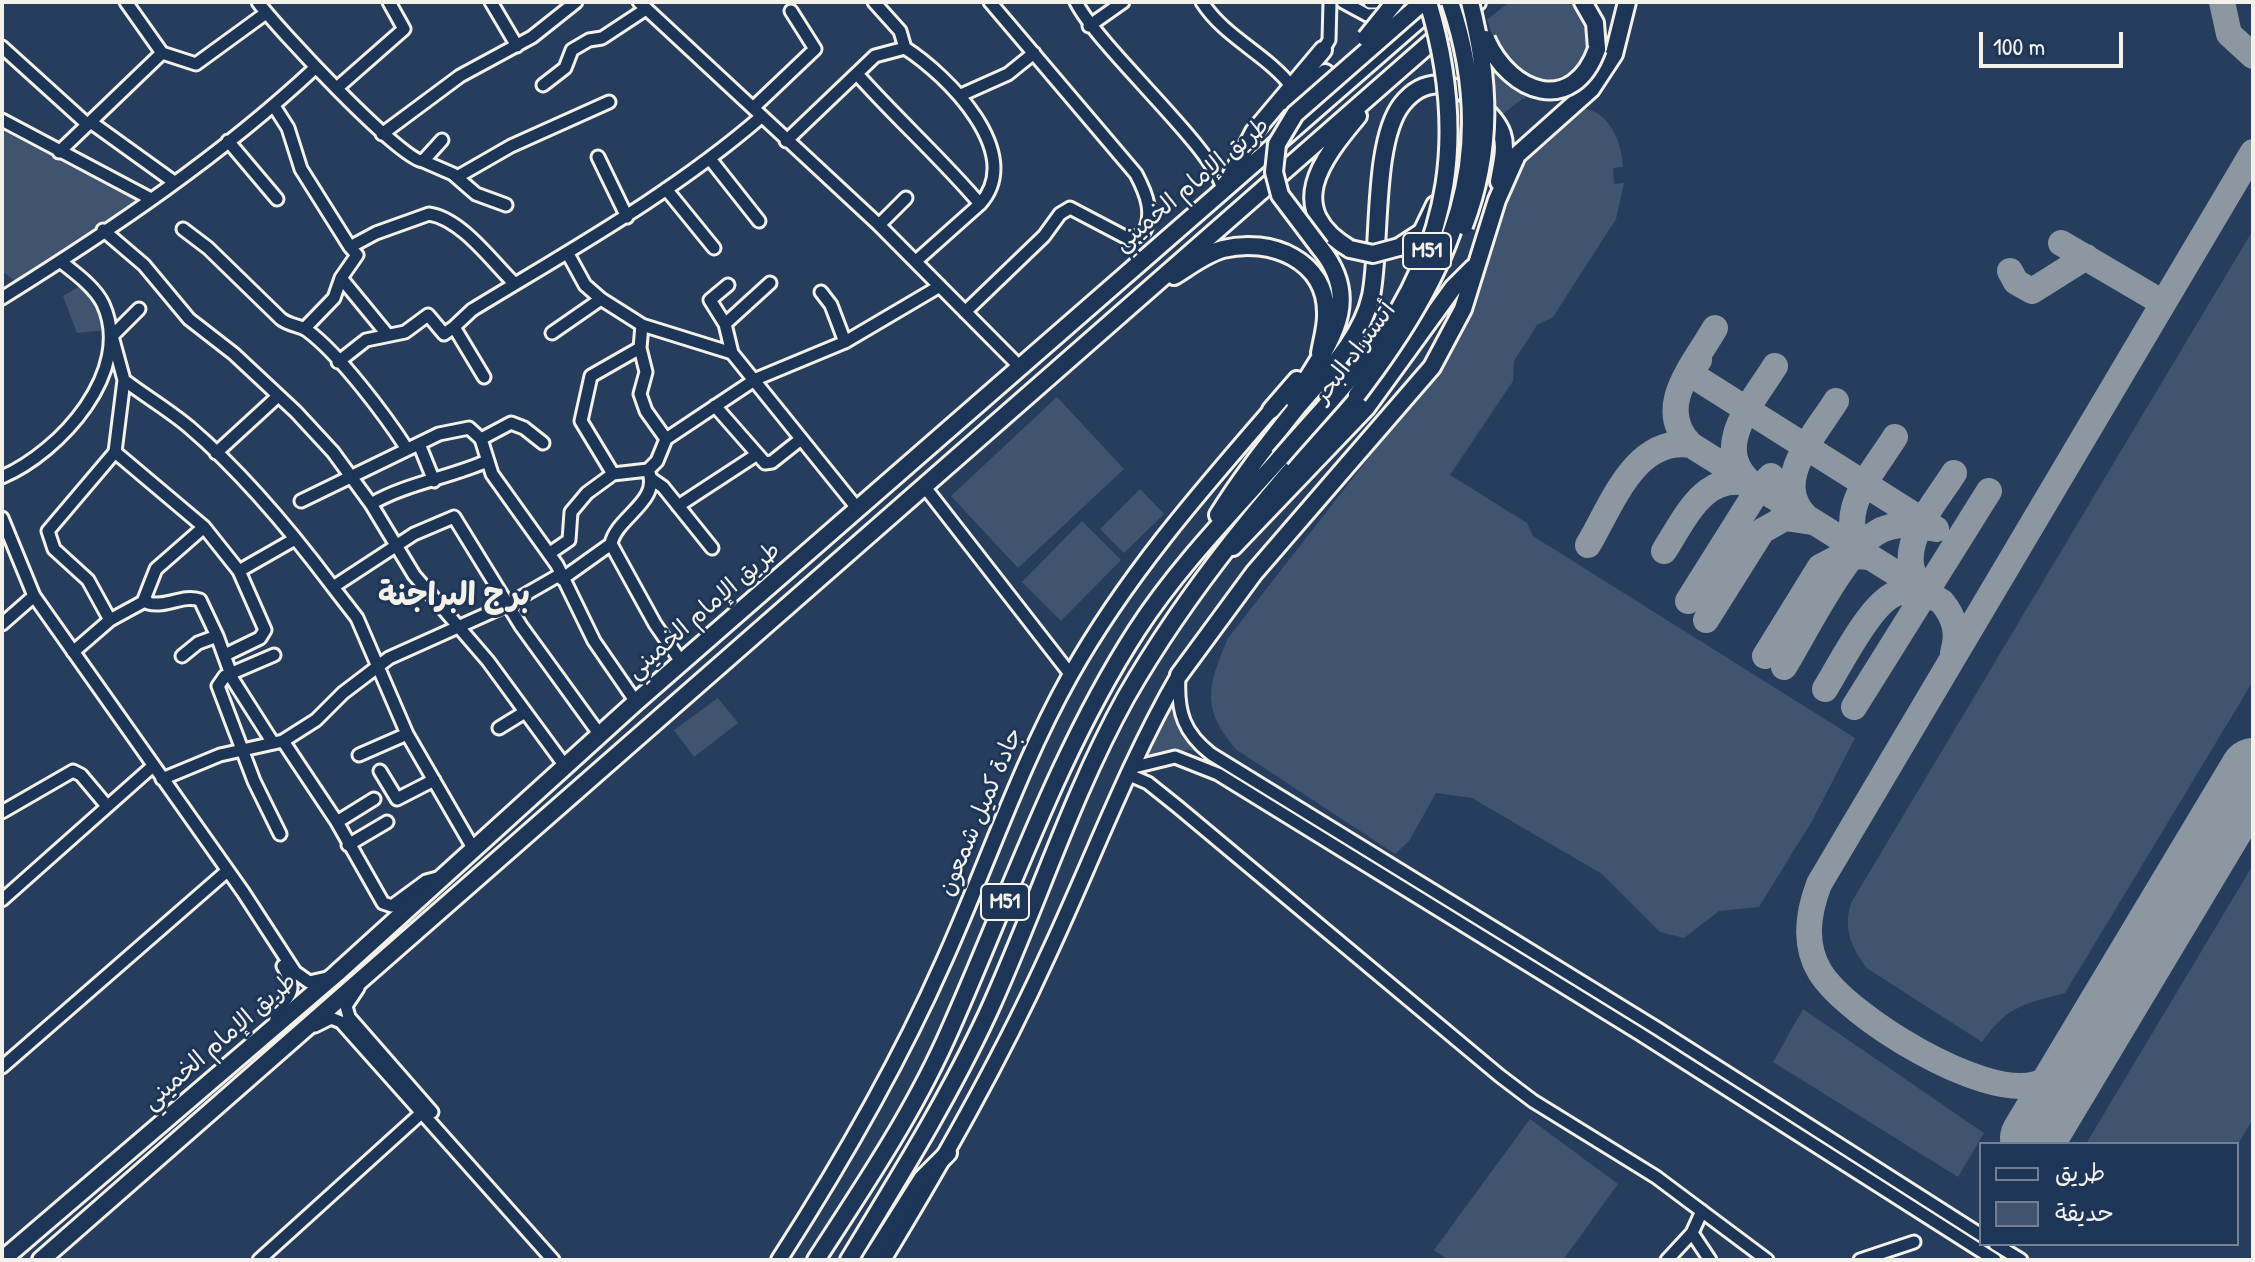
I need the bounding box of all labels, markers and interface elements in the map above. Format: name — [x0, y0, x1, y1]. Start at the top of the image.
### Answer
scale bar — [1983, 16, 2127, 66]
text: 100 m — [1993, 30, 2045, 62]
street label: طريق الإمام الخميني — [1108, 112, 1276, 258]
road number: M51 — [1403, 233, 1451, 269]
street label: أتستراد البحر — [1308, 297, 1402, 409]
street label: طريق الإمام الخميني — [621, 536, 787, 686]
district label: برج البراجنة — [378, 577, 530, 615]
street label: جادة كميل شمعون — [933, 723, 1029, 901]
road number: M51 — [981, 884, 1029, 920]
street label: طريق الإمام الخميني — [137, 967, 303, 1117]
legend — [1979, 1142, 2239, 1246]
text: طريق — [2055, 1156, 2105, 1188]
text: حديقة — [2055, 1196, 2114, 1228]

